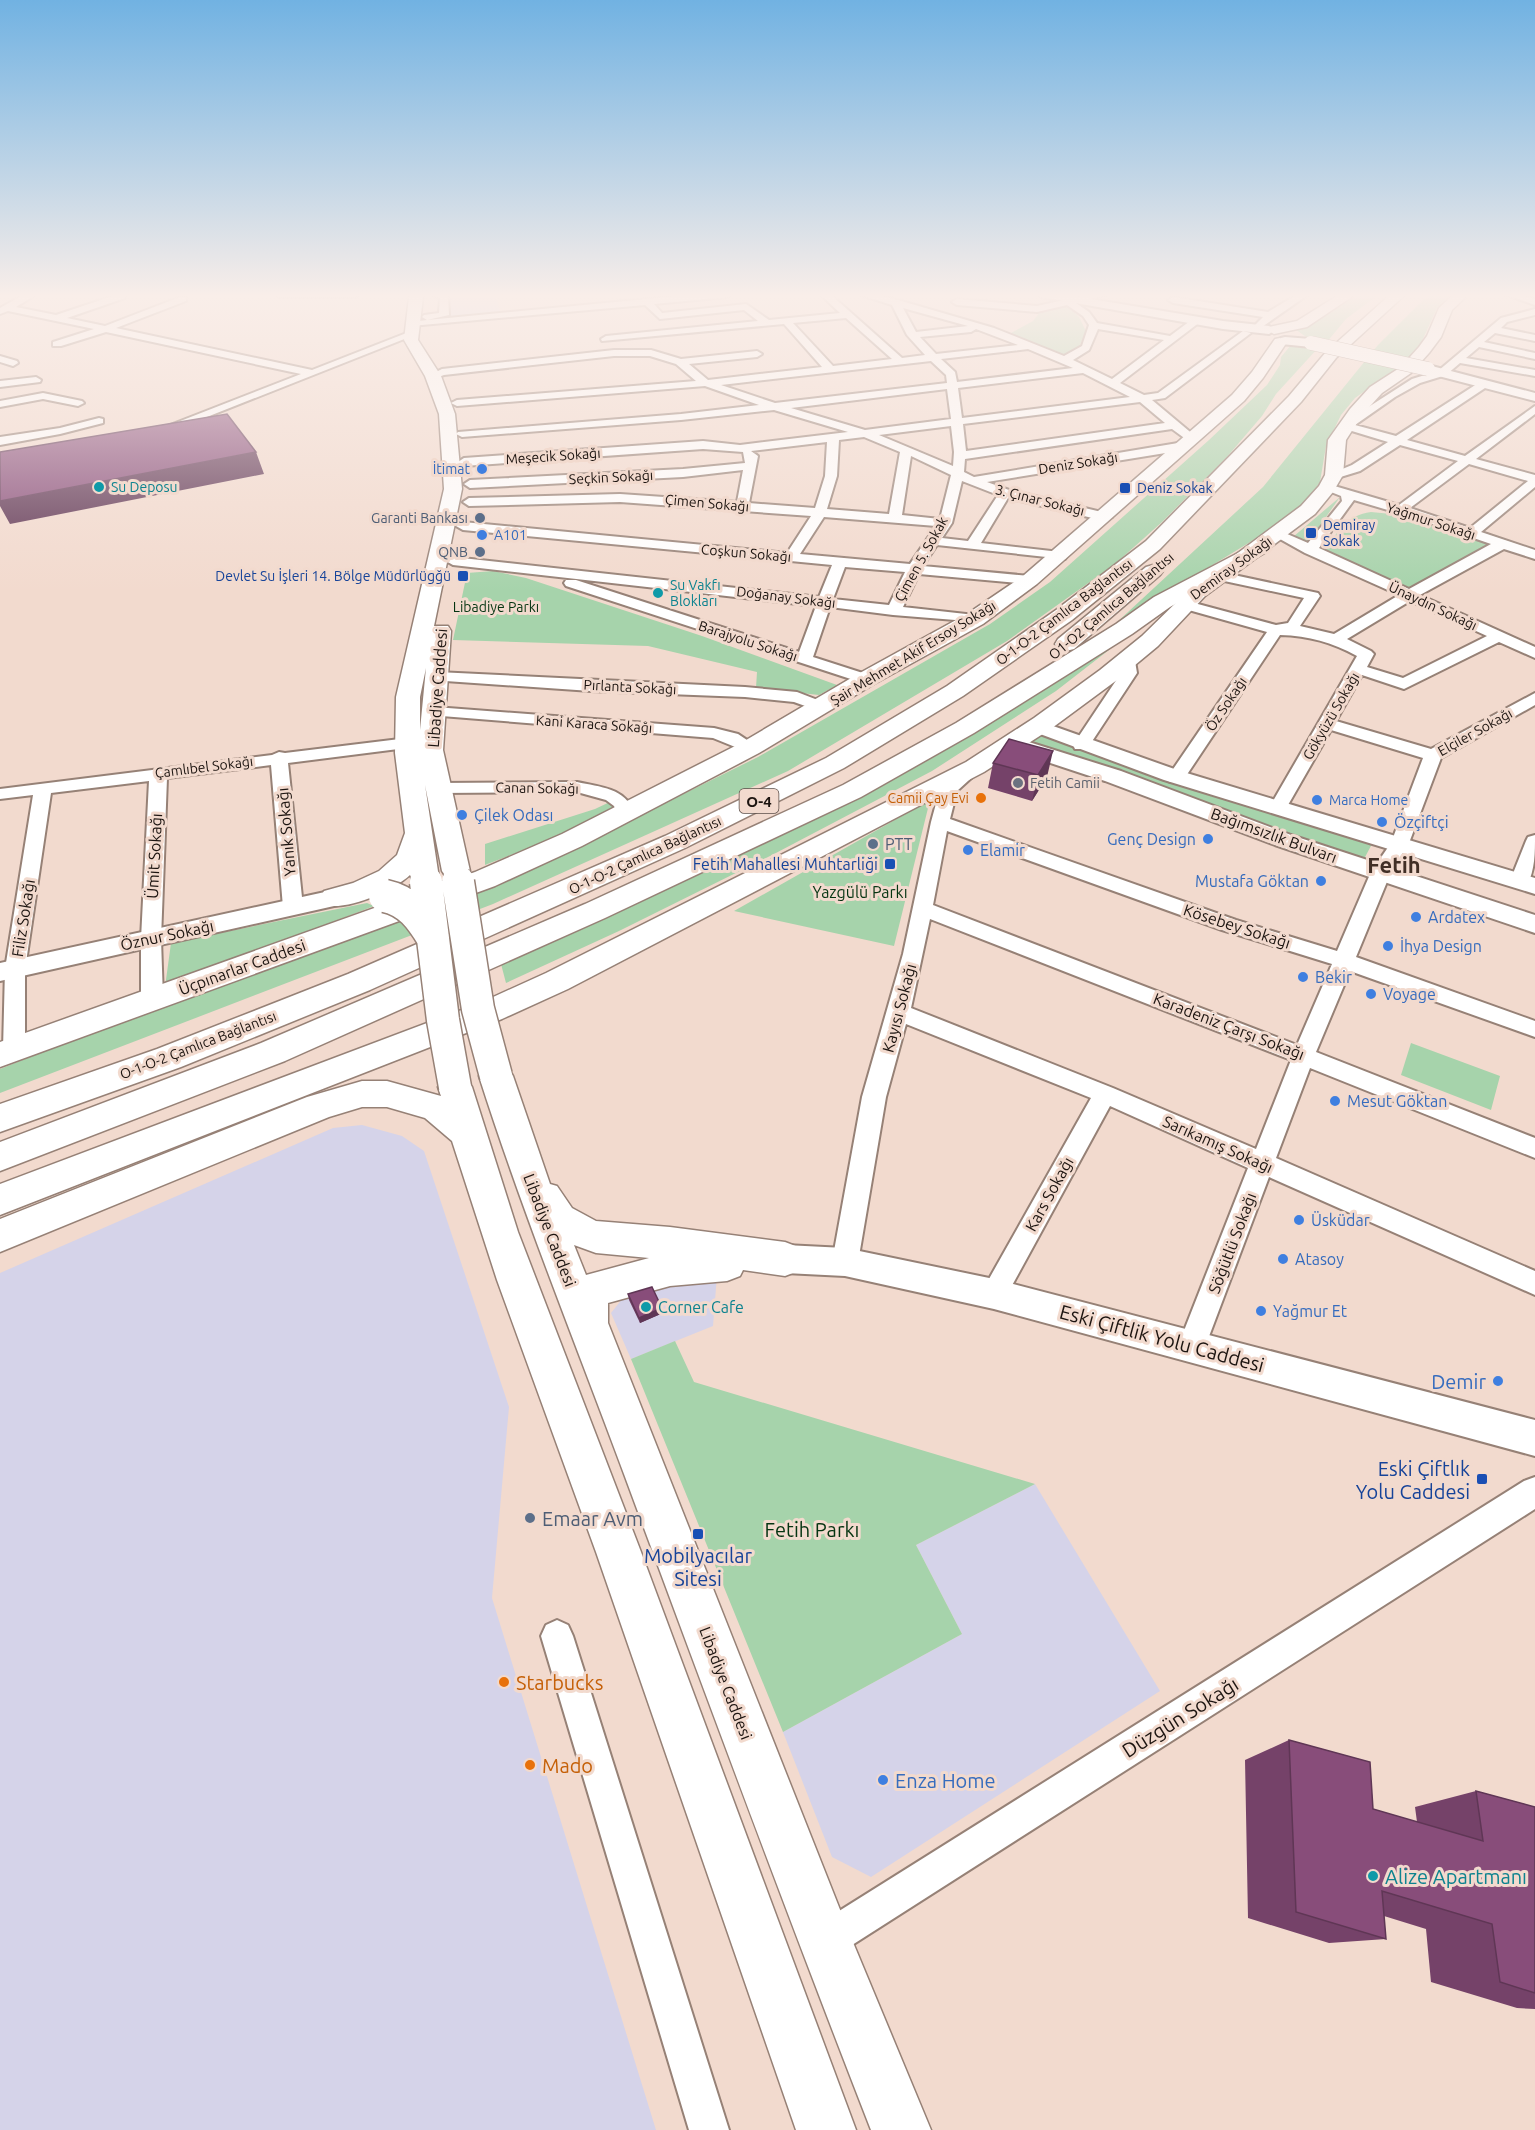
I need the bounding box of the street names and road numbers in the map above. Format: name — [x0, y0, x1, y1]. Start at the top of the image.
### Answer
street label: Meşecik Sokağı — [505, 445, 601, 467]
street label: Deniz Sokağı — [1037, 449, 1119, 477]
street label: Seçkin Sokağı — [568, 467, 654, 487]
street label: 3. Çınar Sokağı — [994, 481, 1086, 519]
street label: Çimen Sokağı — [664, 491, 750, 515]
street label: Yağmur Sokağı — [1384, 499, 1478, 543]
street label: Çimen 5. Sokak — [891, 514, 951, 604]
street label: Demiray Sokağı — [1187, 533, 1275, 603]
street label: Coşkun Sokağı — [700, 541, 792, 565]
street label: O1-O2 Çamlıca Bağlantısı — [1045, 549, 1177, 663]
street label: O-1-O-2 Çamlıca Bağlantısı — [993, 556, 1135, 668]
street label: Ünaydın Sokağı — [1386, 578, 1480, 633]
street label: Doğanay Sokağı — [736, 583, 836, 611]
street label: Şair Mehmet Akif Ersoy Sokağı — [828, 597, 998, 709]
street label: Barajyolu Sokağı — [697, 617, 799, 665]
street label: Libadiye Caddesi — [424, 628, 450, 748]
street label: Gökyüzü Sokağı — [1300, 669, 1362, 763]
street label: Öz Sokağı — [1201, 673, 1250, 734]
street label: Pırlanta Sokağı — [583, 677, 677, 697]
street label: Elçiler Sokağı — [1435, 705, 1515, 759]
street label: Kani Karaca Sokağı — [535, 712, 653, 736]
street label: Çamlıbel Sokağı — [154, 753, 254, 781]
street label: Canan Sokağı — [495, 779, 579, 797]
street label: Yanık Sokağı — [273, 787, 299, 877]
road number: O-4 — [740, 789, 778, 813]
street label: Bağımsızlık Bulvarı — [1209, 804, 1339, 866]
street label: Ümit Sokağı — [143, 813, 165, 899]
street label: O-1-O-2 Çamlıca Bağlantısı — [566, 813, 724, 897]
street label: Filiz Sokağı — [8, 878, 38, 958]
street label: Kösebey Sokağı — [1181, 900, 1293, 952]
street label: Öznur Sokağı — [119, 916, 215, 954]
street label: Üçpınarlar Caddesi — [176, 936, 308, 998]
street label: Kayısı Sokağı — [879, 962, 919, 1054]
street label: Karadeniz Çarşı Sokağı — [1151, 989, 1307, 1063]
street label: O-1-O-2 Çamlıca Bağlantısı — [118, 1008, 278, 1082]
street label: Sarıkamış Sokağı — [1160, 1112, 1276, 1176]
street label: Kars Sokağı — [1021, 1154, 1077, 1234]
street label: Libadiye Caddesi — [520, 1171, 580, 1289]
street label: Söğütlü Sokağı — [1205, 1190, 1259, 1296]
street label: Eski Çiftlik Yolu Caddesi — [1057, 1300, 1267, 1376]
street label: Libadiye Caddesi — [696, 1624, 756, 1742]
street label: Düzgün Sokağı — [1118, 1672, 1242, 1762]

